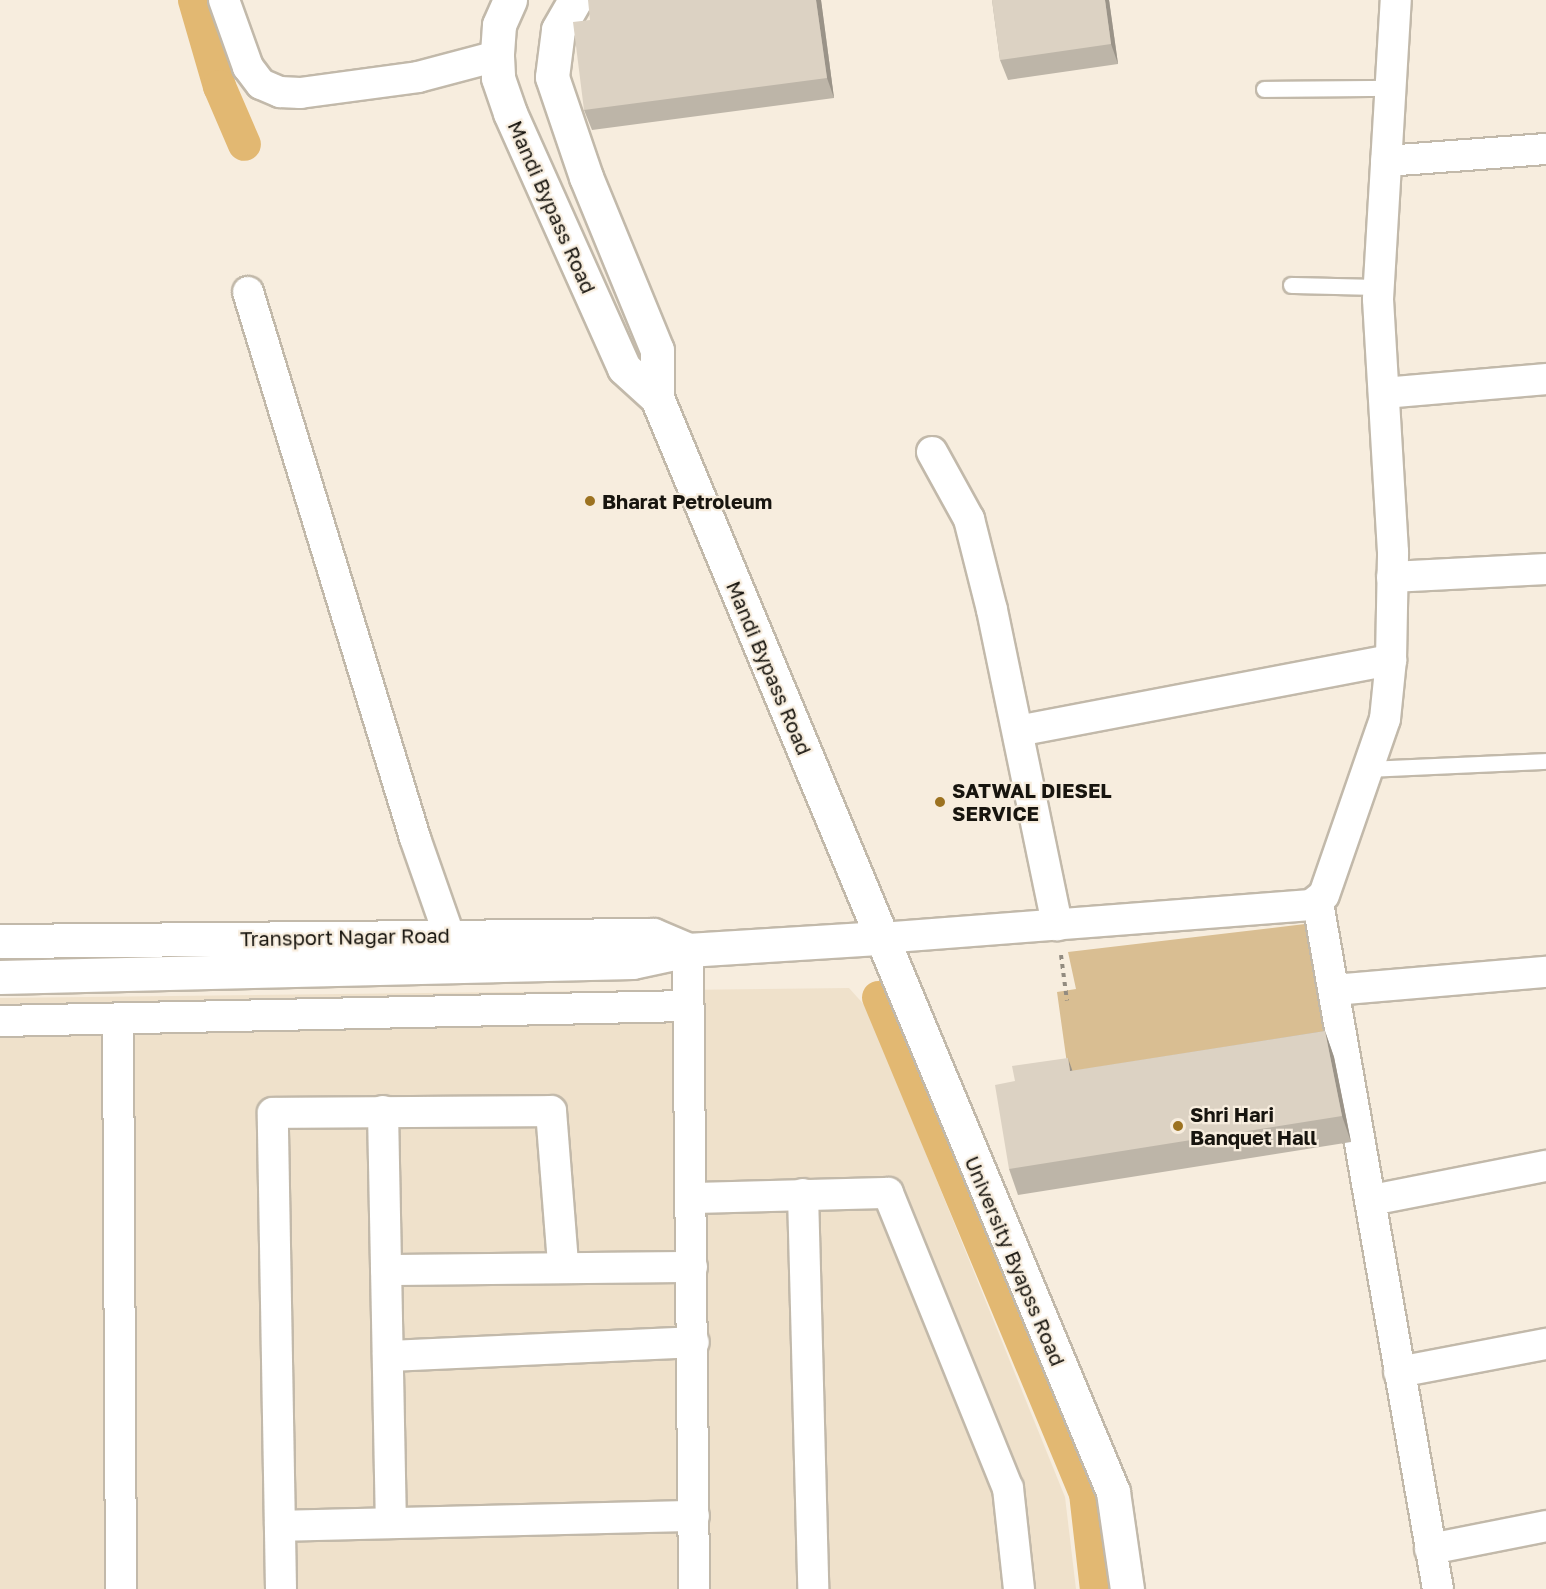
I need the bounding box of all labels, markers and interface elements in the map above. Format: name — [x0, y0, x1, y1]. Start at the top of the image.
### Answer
street label: Mandi Bypass Road — [503, 117, 601, 297]
place label: Bharat Petroleum — [602, 489, 772, 513]
marker: Bharat Petroleum — [583, 494, 597, 508]
street label: Mandi Bypass Road — [721, 577, 817, 759]
place label: SATWAL DIESEL SERVICE — [952, 778, 1112, 825]
marker: SATWAL DIESEL SERVICE — [933, 795, 947, 809]
street label: Transport Nagar Road — [240, 923, 450, 951]
place label: Shri Hari Banquet Hall — [1190, 1102, 1317, 1149]
marker: Shri Hari Banquet Hall — [1171, 1119, 1185, 1133]
street label: University Byapss Road — [960, 1152, 1070, 1370]

